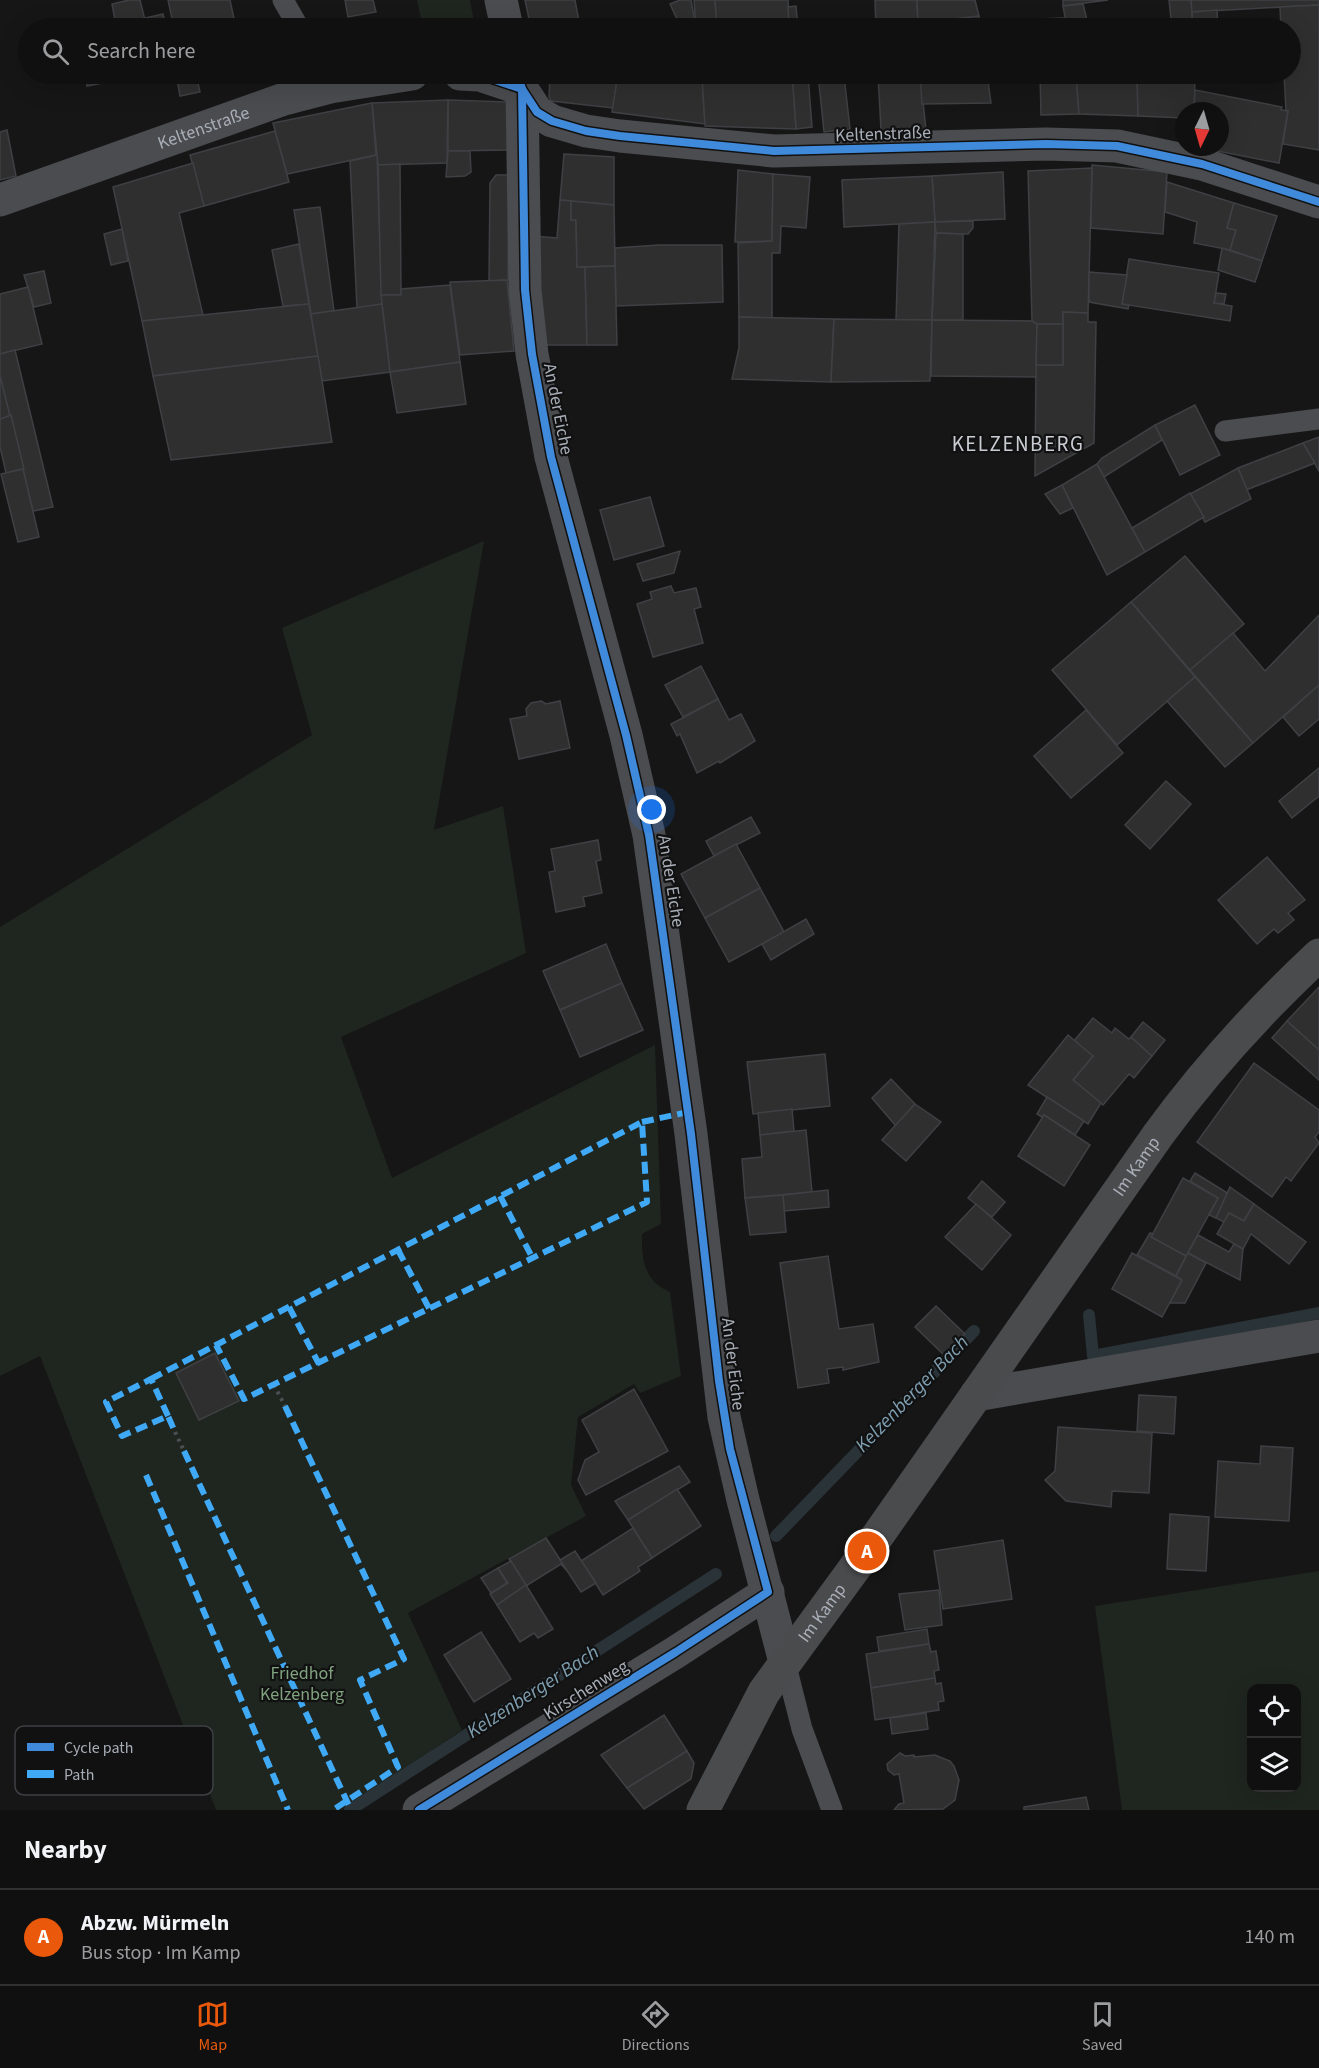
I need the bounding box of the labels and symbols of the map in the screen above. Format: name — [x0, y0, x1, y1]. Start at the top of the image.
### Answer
street label: Keltenstraße — [154, 100, 253, 155]
north arrow — [1175, 102, 1229, 156]
street label: Keltenstraße — [835, 120, 931, 148]
street label: An der Eiche — [537, 361, 579, 457]
district label: KELZENBERG — [952, 429, 1084, 459]
your location — [637, 795, 666, 824]
street label: An der Eiche — [651, 833, 691, 929]
street label: Im Kamp — [1106, 1131, 1166, 1201]
street label: An der Eiche — [715, 1316, 751, 1412]
water label: Kelzenberger Bach — [849, 1329, 975, 1459]
pin: A — [848, 1528, 886, 1574]
street label: Im Kamp — [792, 1578, 852, 1647]
water label: Kelzenberger Bach — [461, 1639, 605, 1745]
street label: Kirschenweg — [539, 1654, 633, 1726]
park label: Friedhof Kelzenberg — [260, 1661, 344, 1707]
legend — [15, 1726, 213, 1795]
text: Cycle path — [64, 1737, 133, 1759]
text: Path — [64, 1764, 94, 1786]

